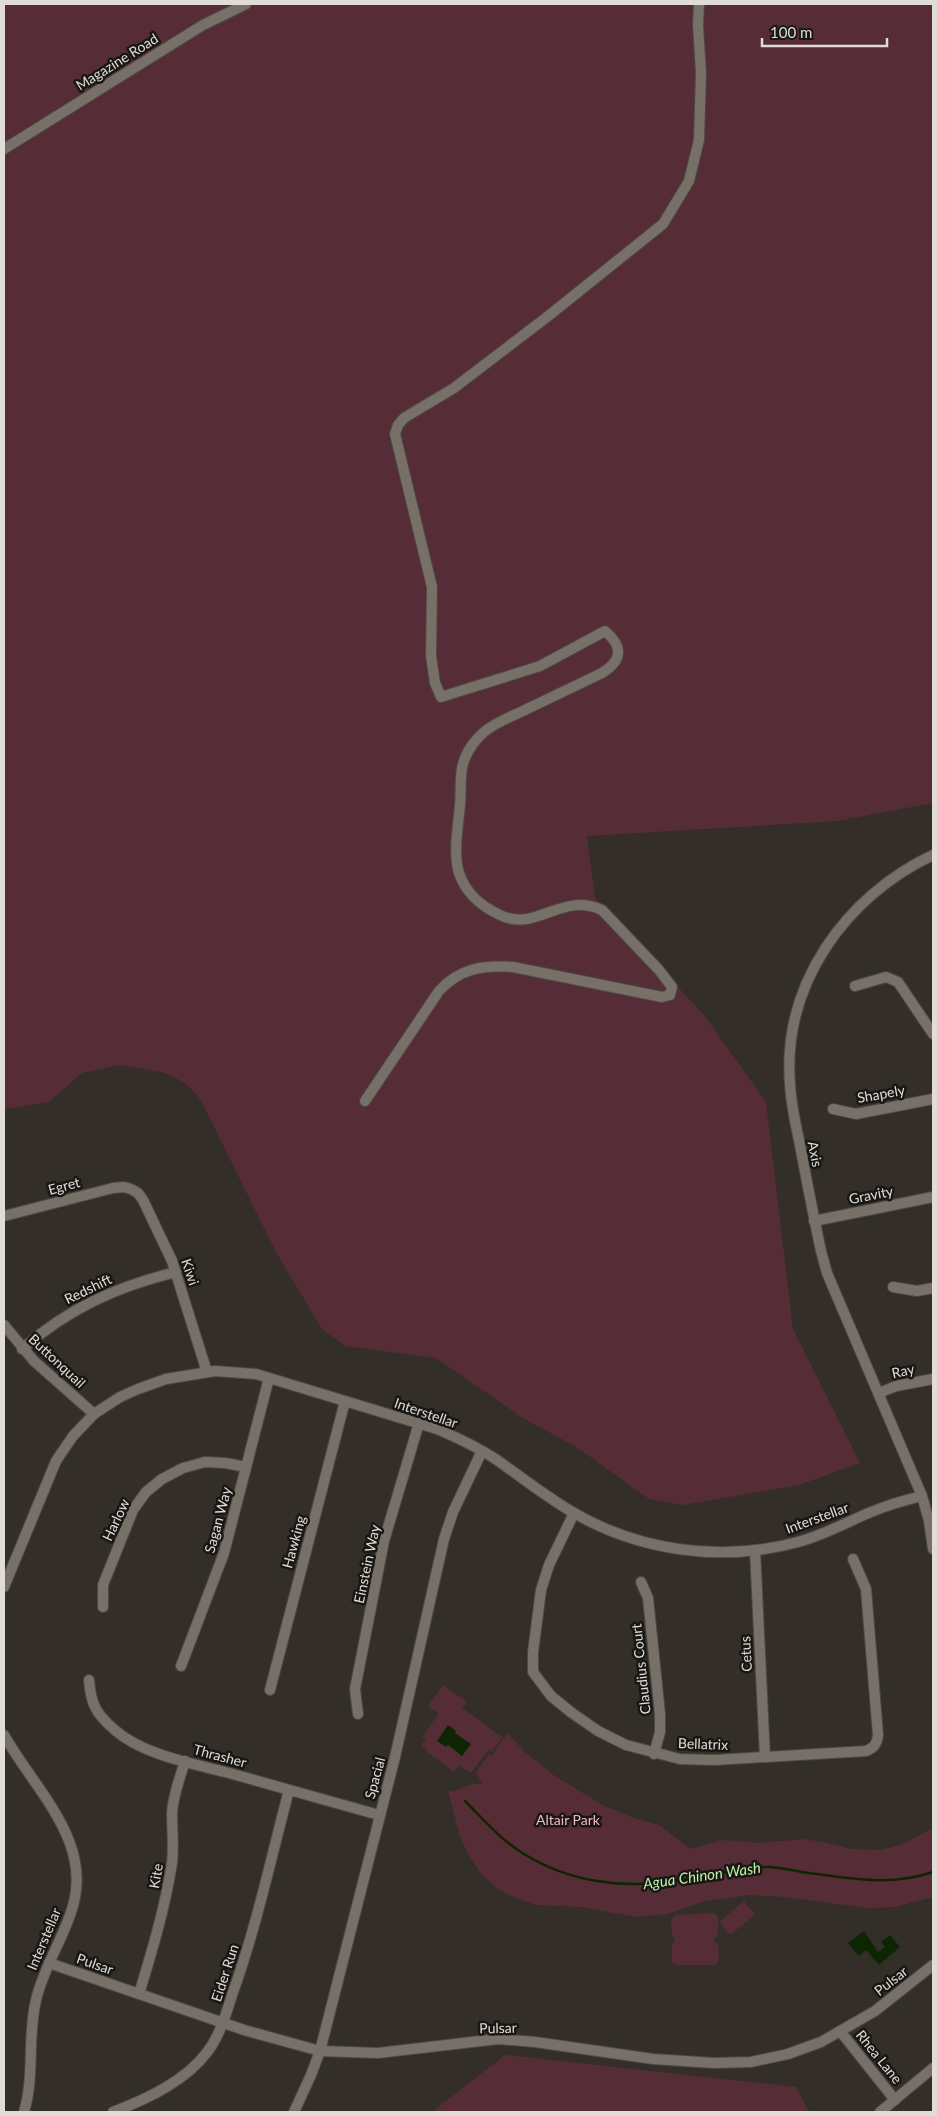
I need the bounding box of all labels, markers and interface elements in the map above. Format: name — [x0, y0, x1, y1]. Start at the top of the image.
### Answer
scale bar — [762, 15, 887, 47]
text: 100 m — [770, 23, 812, 41]
street label: Magazine Road — [73, 30, 161, 94]
street label: Shapely — [856, 1081, 907, 1106]
street label: Axis — [805, 1140, 826, 1168]
street label: Egret — [46, 1173, 82, 1198]
street label: Gravity — [847, 1182, 895, 1207]
street label: Kiwi — [178, 1256, 203, 1287]
street label: Redshift — [61, 1270, 115, 1307]
street label: Buttonquail — [25, 1330, 89, 1391]
street label: Ray — [890, 1360, 917, 1381]
street label: Interstellar — [392, 1394, 460, 1431]
street label: Sagan Way — [201, 1484, 235, 1555]
street label: Harlow — [98, 1496, 133, 1544]
street label: Interstellar — [783, 1498, 851, 1537]
street label: Hawking — [278, 1514, 309, 1570]
street label: Einstein Way — [350, 1522, 383, 1605]
street label: Claudius Court — [627, 1623, 654, 1715]
street label: Cetus — [736, 1636, 755, 1672]
street label: Bellatrix — [678, 1734, 728, 1753]
street label: Thrasher — [192, 1740, 249, 1771]
street label: Spacial — [361, 1755, 388, 1801]
park label: Altair Park — [536, 1811, 601, 1828]
water label: Agua Chinon Wash — [641, 1858, 762, 1892]
street label: Kite — [145, 1862, 166, 1890]
street label: Interstellar — [23, 1905, 64, 1973]
street label: Eider Run — [207, 1942, 242, 2004]
street label: Pulsar — [75, 1949, 116, 1978]
street label: Pulsar — [871, 1962, 911, 1999]
street label: Pulsar — [479, 2019, 517, 2036]
street label: Rhea Lane — [853, 2027, 906, 2087]

